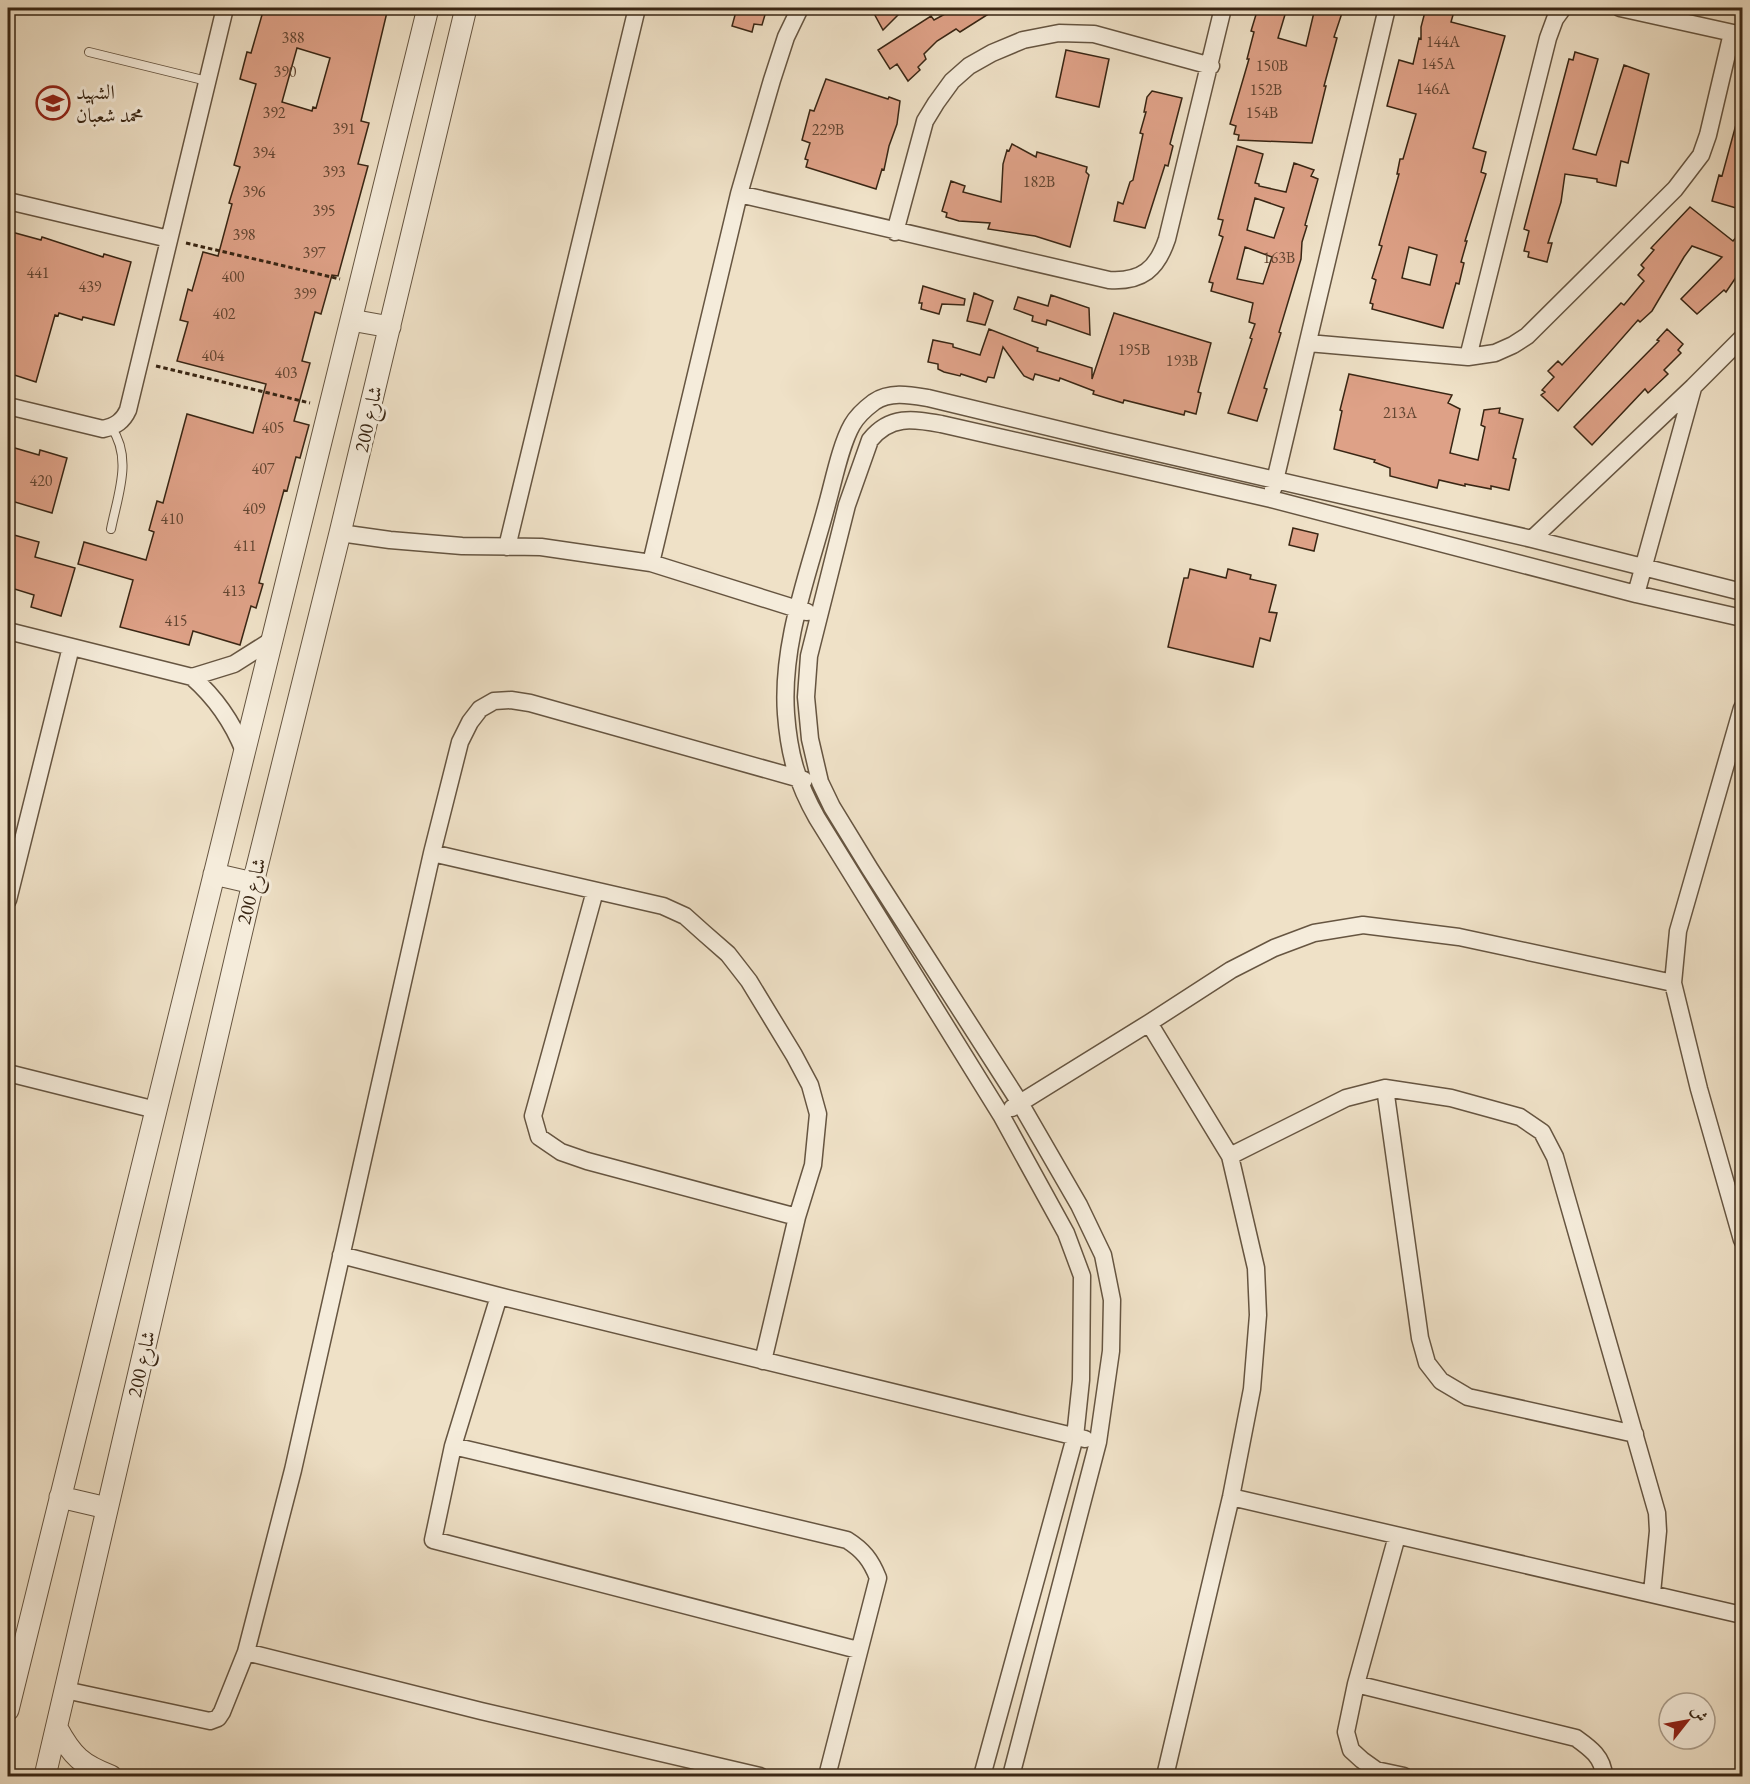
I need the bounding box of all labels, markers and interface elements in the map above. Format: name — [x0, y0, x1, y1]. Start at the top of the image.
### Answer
house number: 388 — [281, 27, 305, 48]
house number: 144A — [1426, 31, 1461, 52]
house number: 145A — [1421, 53, 1456, 74]
house number: 150B — [1256, 55, 1288, 76]
house number: 390 — [273, 61, 297, 82]
house number: 146A — [1416, 78, 1451, 99]
place label: الشهيد محمد شعبان — [76, 79, 144, 128]
house number: 152B — [1250, 79, 1282, 100]
school or university icon: الشهيد محمد شعبان — [35, 85, 71, 121]
house number: 392 — [262, 102, 286, 123]
house number: 154B — [1246, 102, 1278, 123]
house number: 391 — [332, 118, 356, 139]
house number: 229B — [812, 119, 844, 140]
house number: 394 — [252, 142, 276, 163]
house number: 393 — [322, 161, 346, 182]
house number: 182B — [1023, 171, 1055, 192]
house number: 396 — [242, 181, 266, 202]
house number: 395 — [312, 200, 336, 221]
house number: 398 — [232, 224, 256, 245]
house number: 397 — [302, 242, 326, 263]
house number: 163B — [1263, 247, 1295, 268]
house number: 441 — [26, 262, 50, 283]
house number: 400 — [221, 266, 245, 287]
house number: 439 — [78, 276, 102, 297]
house number: 399 — [293, 283, 317, 304]
house number: 402 — [212, 303, 236, 324]
house number: 195B — [1118, 339, 1150, 360]
house number: 404 — [201, 345, 225, 366]
house number: 193B — [1166, 350, 1198, 371]
house number: 403 — [274, 362, 298, 383]
street label: شارع 200 — [348, 383, 393, 456]
house number: 213A — [1383, 402, 1418, 423]
house number: 405 — [261, 417, 285, 438]
house number: 407 — [251, 458, 275, 479]
house number: 420 — [29, 470, 53, 491]
house number: 409 — [242, 498, 266, 519]
house number: 410 — [160, 508, 184, 529]
house number: 411 — [233, 535, 257, 556]
house number: 413 — [222, 580, 246, 601]
house number: 415 — [164, 610, 188, 631]
street label: شارع 200 — [230, 855, 277, 928]
street label: شارع 200 — [121, 1328, 166, 1401]
north arrow — [1657, 1691, 1717, 1751]
text: ش — [1686, 1701, 1713, 1726]

